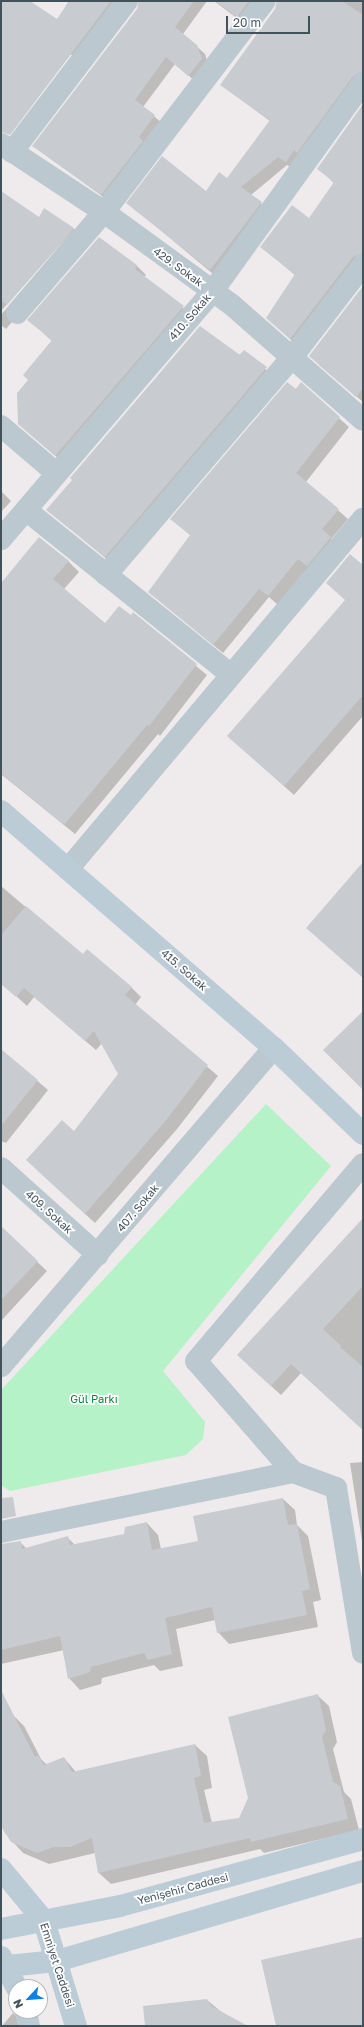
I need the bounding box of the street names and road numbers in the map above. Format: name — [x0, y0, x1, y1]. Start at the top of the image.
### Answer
street label: 429. Sokak — [151, 245, 205, 289]
street label: 410. Sokak — [166, 291, 214, 343]
street label: 415. Sokak — [158, 946, 210, 994]
street label: 407. Sokak — [114, 1182, 162, 1234]
street label: 409. Sokak — [23, 1188, 75, 1236]
street label: Yenişehir Caddesi — [136, 1871, 230, 1907]
street label: Emniyet Caddesi — [37, 1921, 77, 2009]

